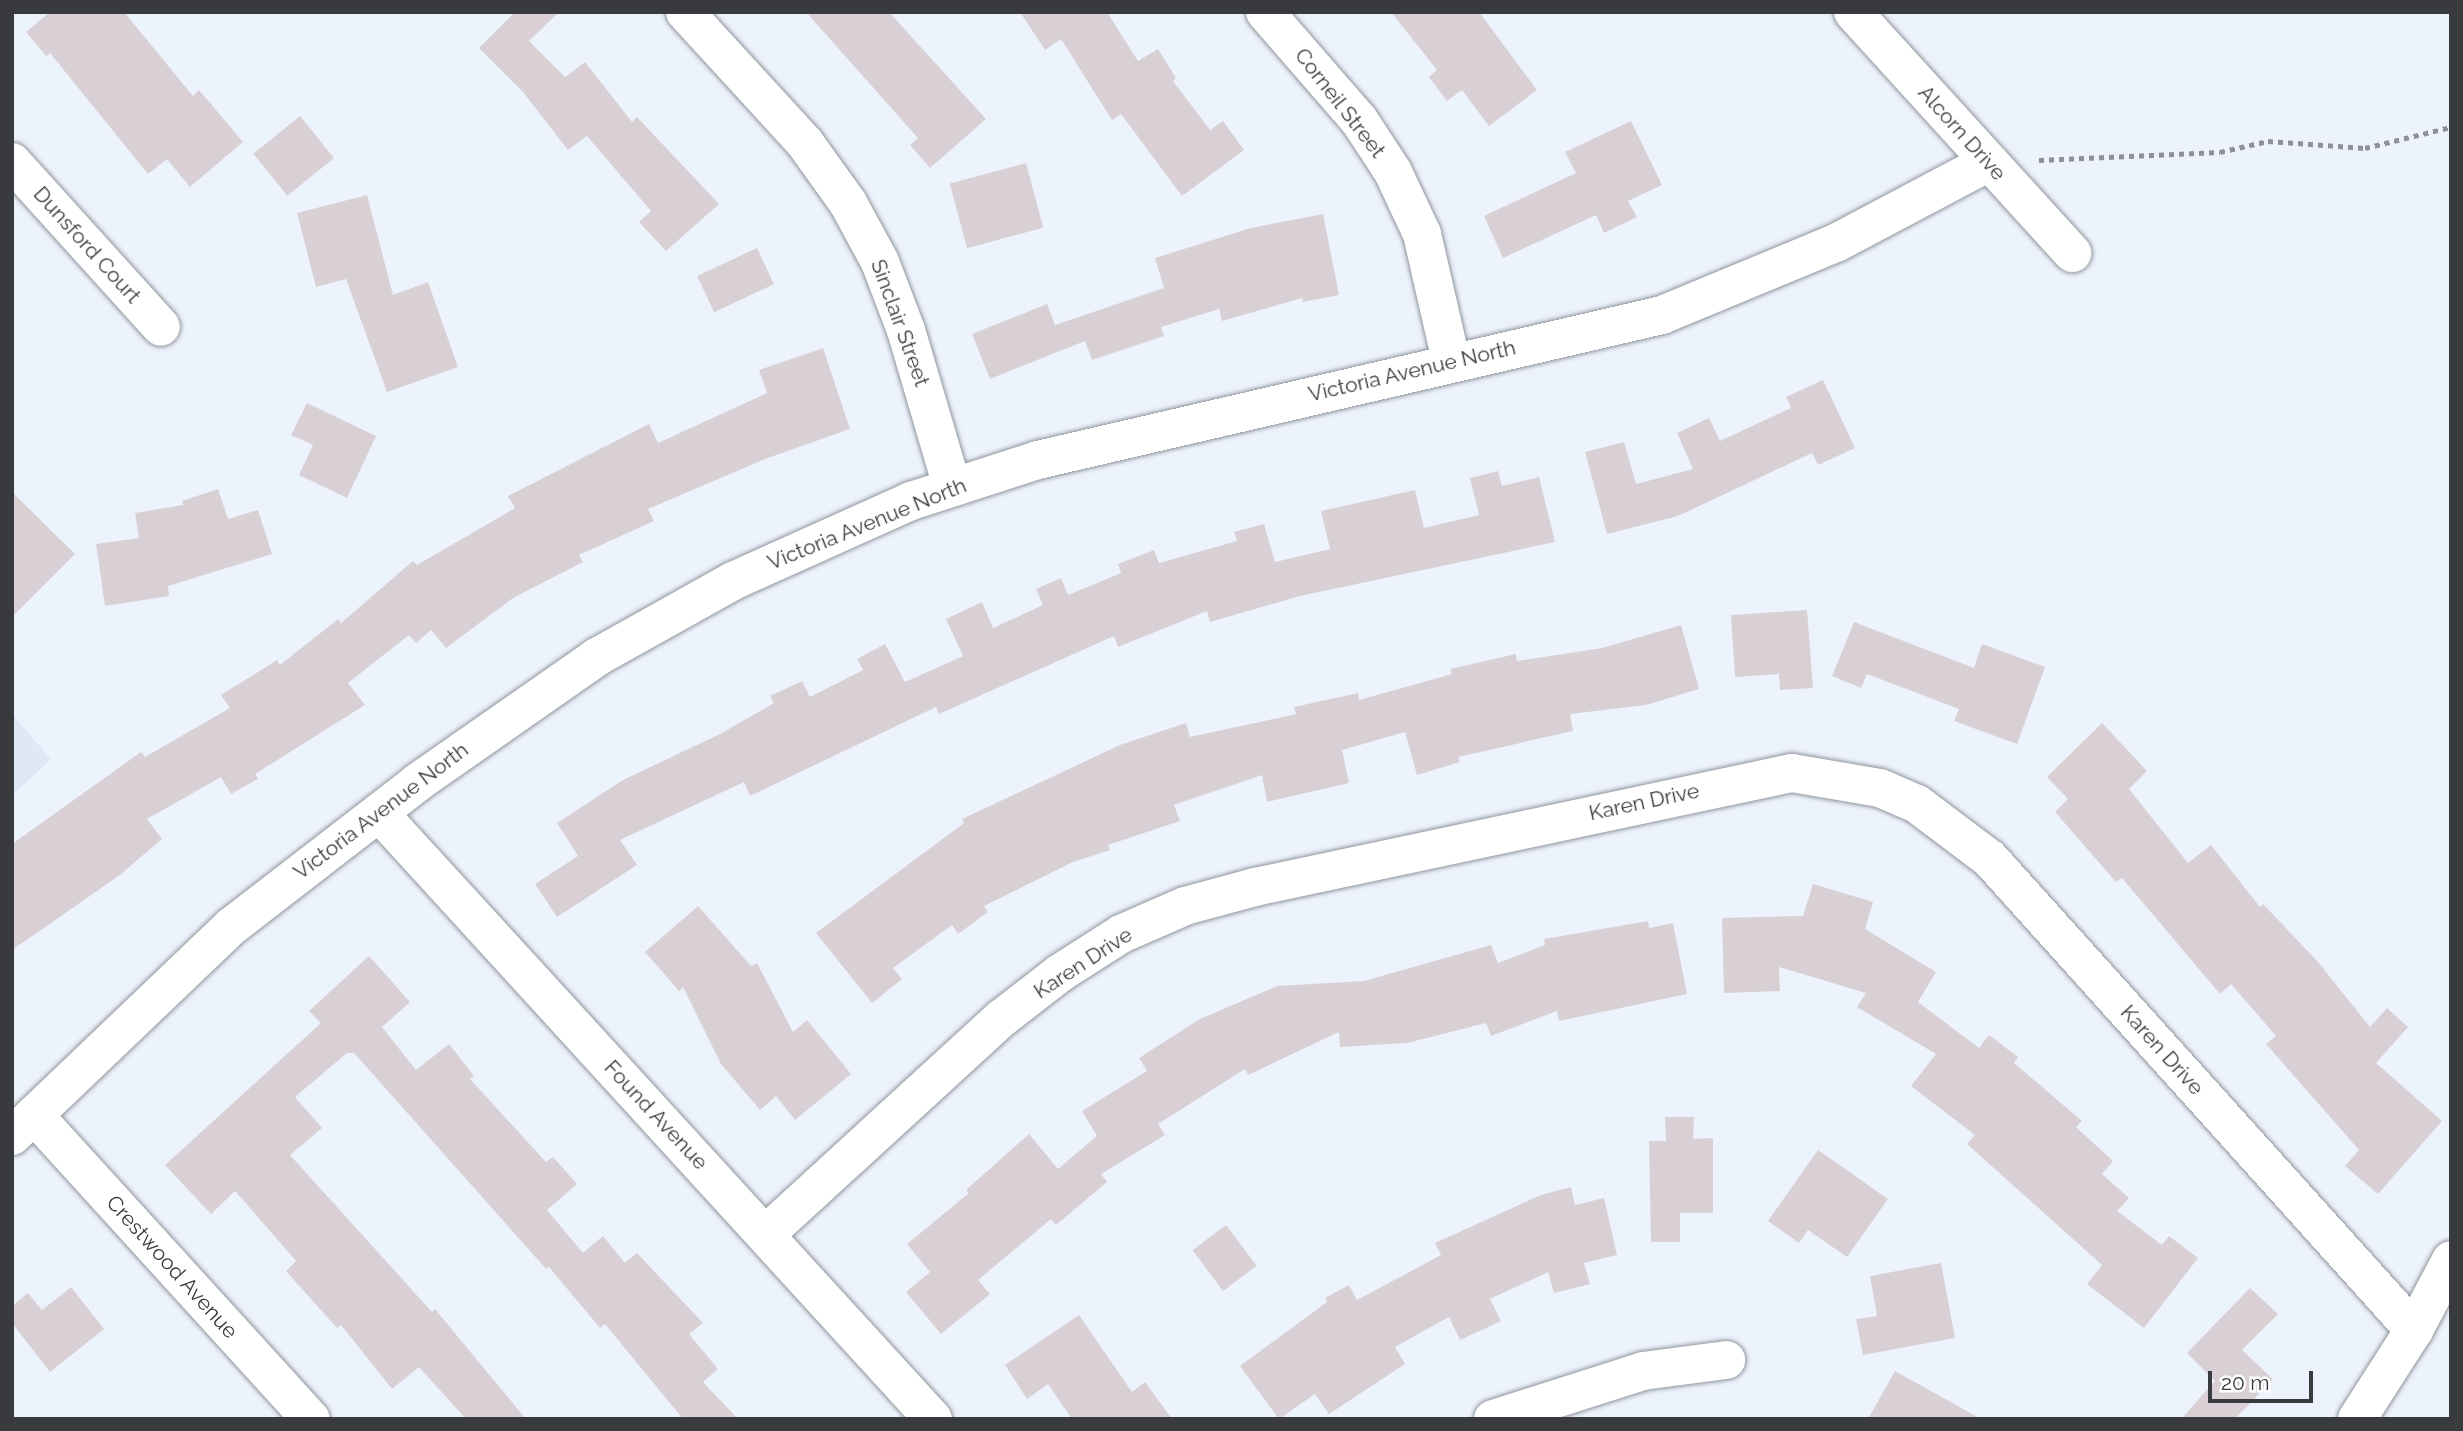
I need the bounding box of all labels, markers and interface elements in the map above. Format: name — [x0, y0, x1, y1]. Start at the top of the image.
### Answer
street label: Corneil Street — [1289, 43, 1391, 163]
street label: Alcorn Drive — [1913, 80, 2011, 186]
street label: Dunsford Court — [28, 181, 146, 309]
street label: Sinclair Street — [865, 256, 935, 390]
street label: Victoria Avenue North — [1306, 335, 1518, 407]
street label: Victoria Avenue North — [764, 472, 970, 576]
street label: Victoria Avenue North — [288, 737, 474, 885]
street label: Karen Drive — [1587, 778, 1701, 826]
street label: Karen Drive — [1029, 922, 1137, 1004]
street label: Karen Drive — [2115, 1000, 2209, 1100]
street label: Found Avenue — [599, 1055, 713, 1175]
street label: Crestwood Avenue — [101, 1190, 243, 1344]
scale bar — [2211, 1358, 2316, 1402]
text: 20 m — [2221, 1370, 2269, 1395]

